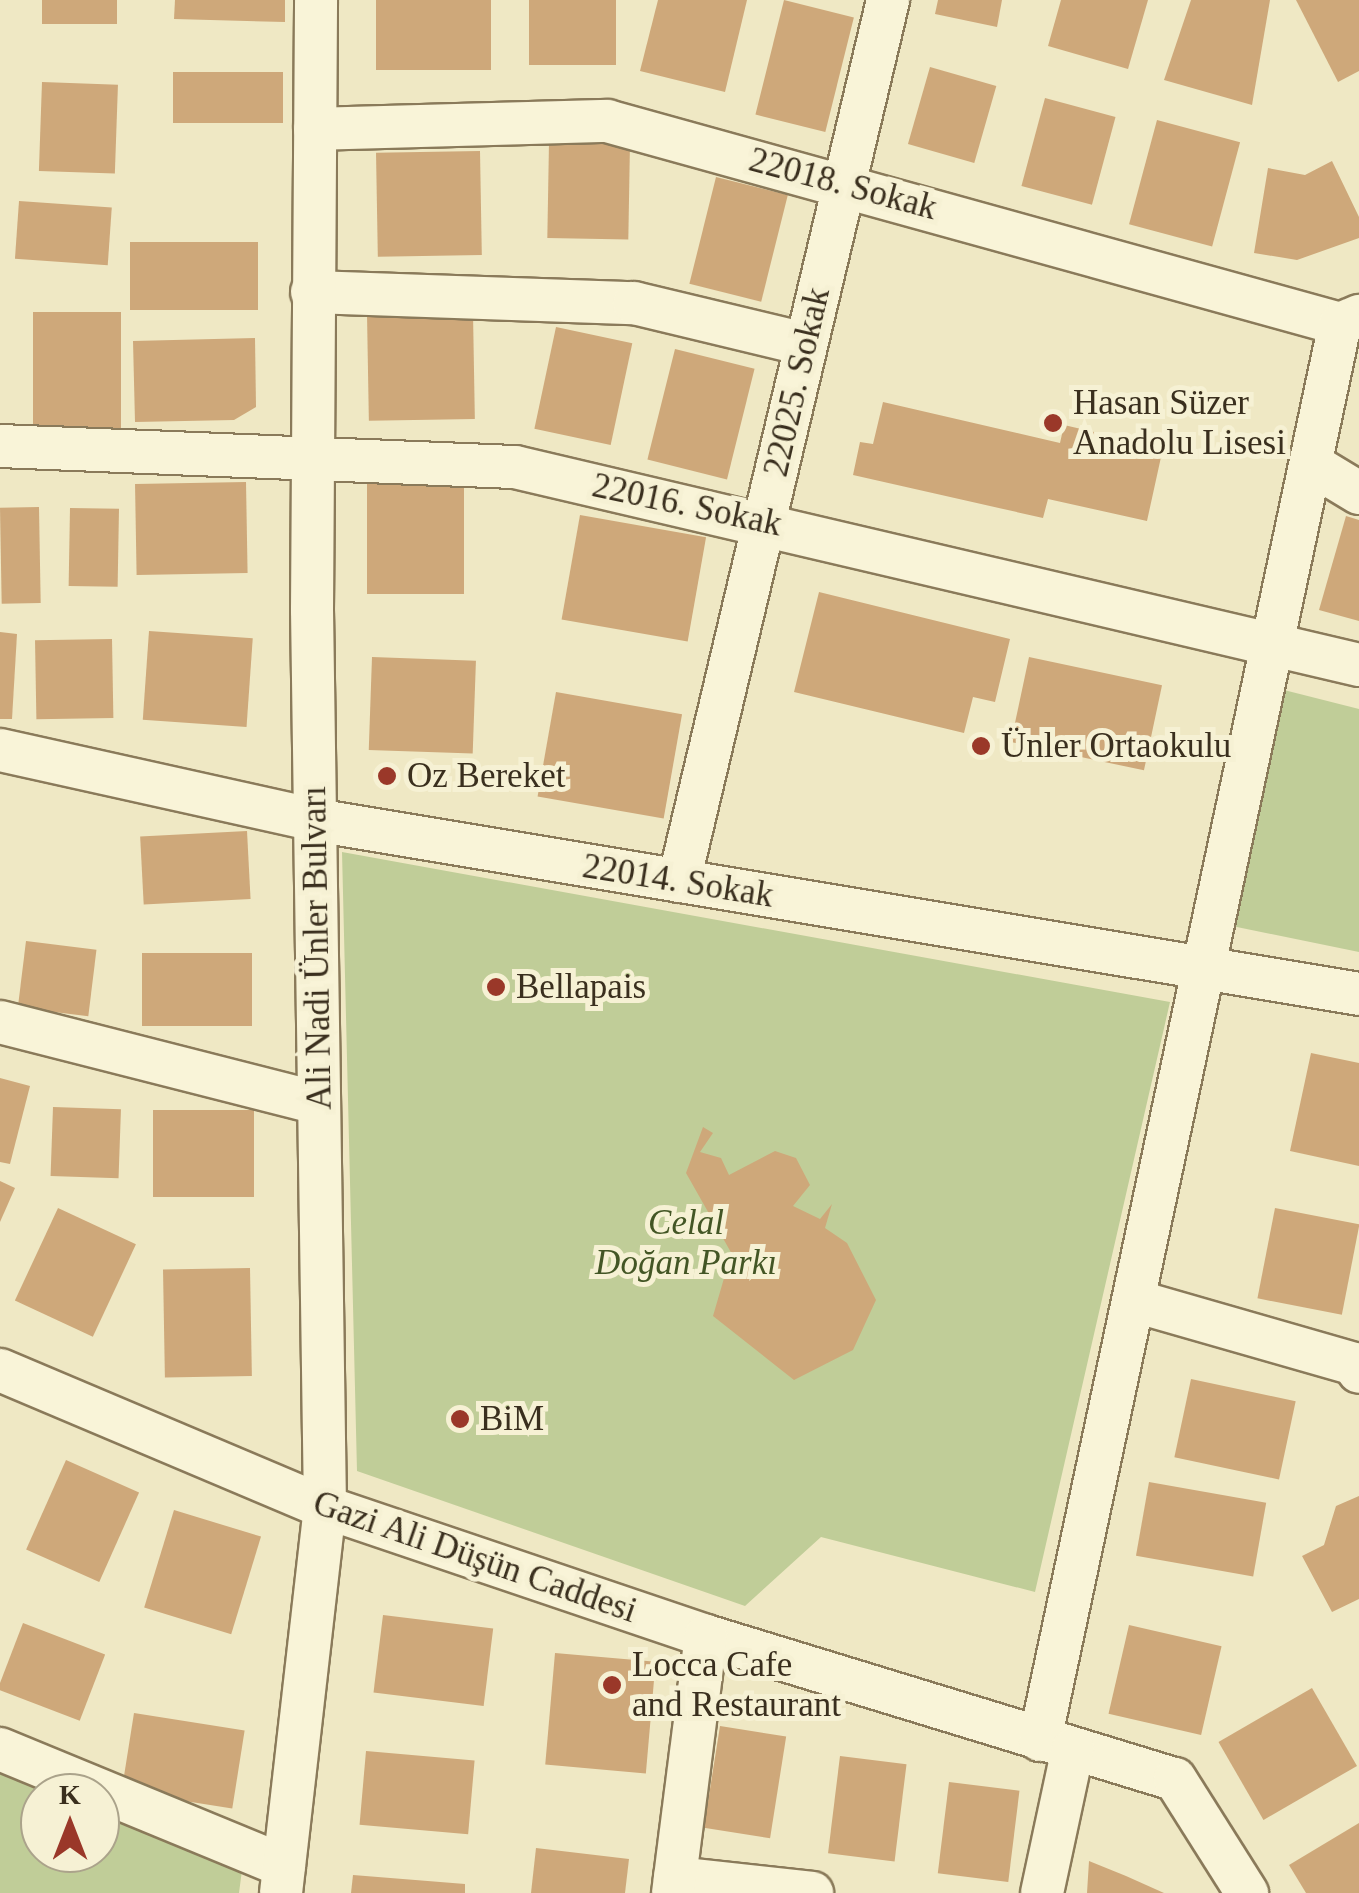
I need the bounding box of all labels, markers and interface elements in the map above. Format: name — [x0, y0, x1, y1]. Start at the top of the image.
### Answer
street label: 22018. Sokak — [745, 139, 941, 229]
street label: 22025. Sokak — [755, 283, 839, 481]
place label: Hasan Süzer Anadolu Lisesi — [1073, 382, 1286, 464]
marker: Hasan Süzer Anadolu Lisesi — [1042, 412, 1064, 434]
street label: 22016. Sokak — [588, 464, 786, 546]
place label: Ünler Ortaokulu — [1001, 725, 1231, 767]
marker: Ünler Ortaokulu — [970, 735, 992, 757]
place label: Oz Bereket — [407, 755, 565, 797]
marker: Oz Bereket — [376, 765, 398, 787]
street label: Ali Nadi Ünler Bulvarı — [293, 786, 341, 1110]
street label: 22014. Sokak — [580, 845, 776, 917]
place label: Bellapais — [516, 966, 646, 1008]
marker: Bellapais — [485, 976, 507, 998]
park label: Celal Doğan Parkı — [595, 1202, 777, 1284]
place label: BiM — [480, 1398, 544, 1440]
marker: BiM — [449, 1408, 471, 1430]
street label: Gazi Ali Düşün Caddesi — [307, 1482, 643, 1632]
place label: Locca Cafe and Restaurant — [632, 1644, 841, 1726]
marker: Locca Cafe and Restaurant — [601, 1674, 623, 1696]
north arrow — [20, 1773, 120, 1873]
text: K — [59, 1779, 81, 1810]

